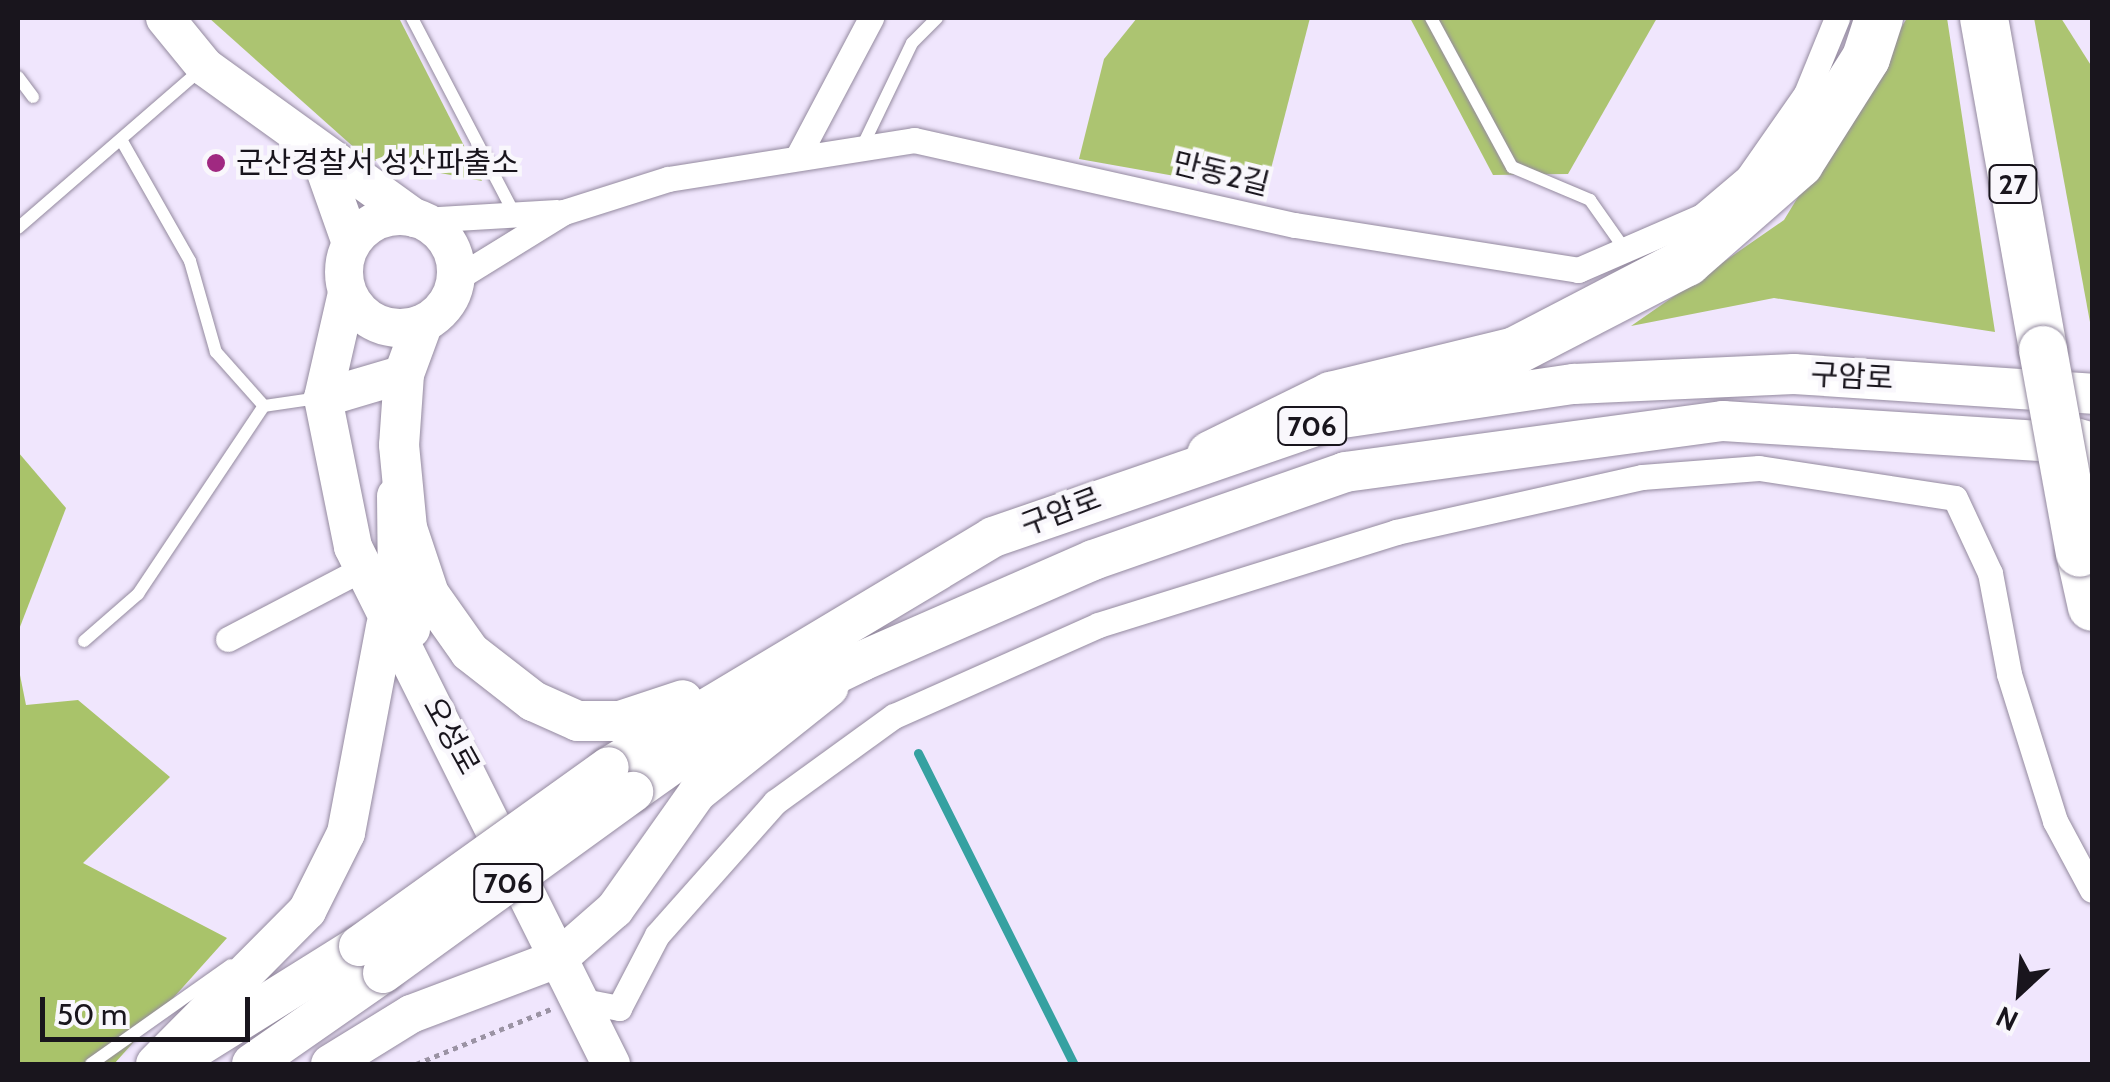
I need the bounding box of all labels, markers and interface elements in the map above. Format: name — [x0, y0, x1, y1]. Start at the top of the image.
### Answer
place label: 군산경찰서 성산파출소 — [236, 145, 519, 181]
street label: 만동2길 — [1169, 145, 1273, 203]
marker: 군산경찰서 성산파출소 — [205, 152, 227, 174]
road number: 27 — [1988, 161, 2038, 207]
street label: 구암로 — [1810, 357, 1894, 397]
road number: 706 — [1277, 403, 1347, 449]
street label: 구암로 — [1016, 480, 1106, 544]
street label: 오성로 — [415, 691, 487, 781]
road number: 706 — [473, 860, 543, 906]
north arrow — [1970, 942, 2070, 1042]
scale bar — [45, 977, 255, 1039]
text: 50 m — [57, 996, 127, 1033]
text: N — [1991, 999, 2023, 1039]

